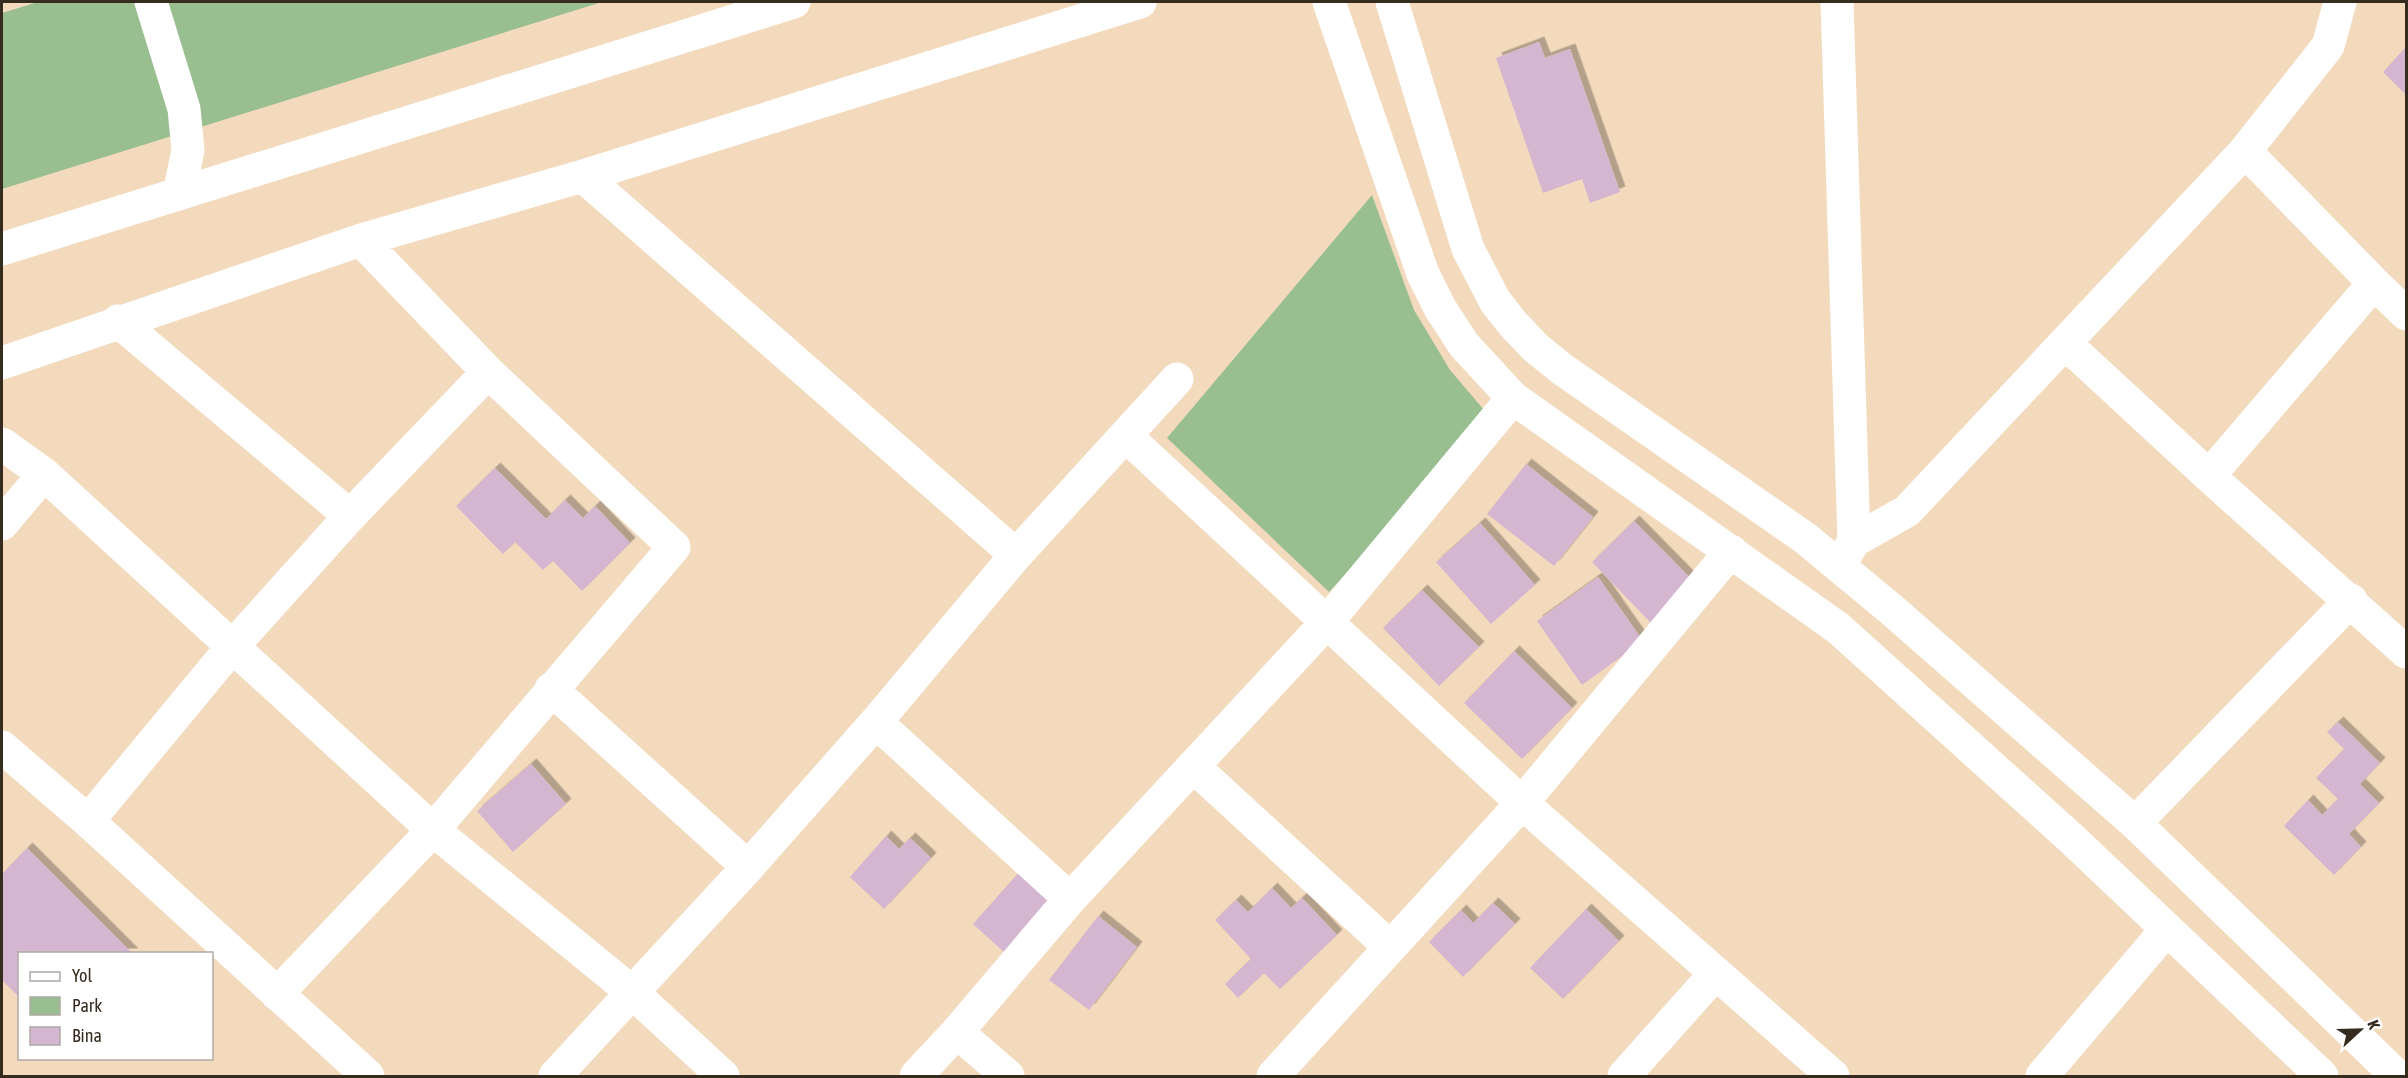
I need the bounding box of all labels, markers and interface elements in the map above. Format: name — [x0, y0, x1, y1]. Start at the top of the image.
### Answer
legend — [18, 952, 213, 1060]
text: Yol — [72, 965, 92, 986]
text: Park — [72, 995, 102, 1016]
north arrow — [2330, 1000, 2390, 1060]
text: K — [2364, 1017, 2384, 1032]
text: Bina — [72, 1025, 102, 1046]

